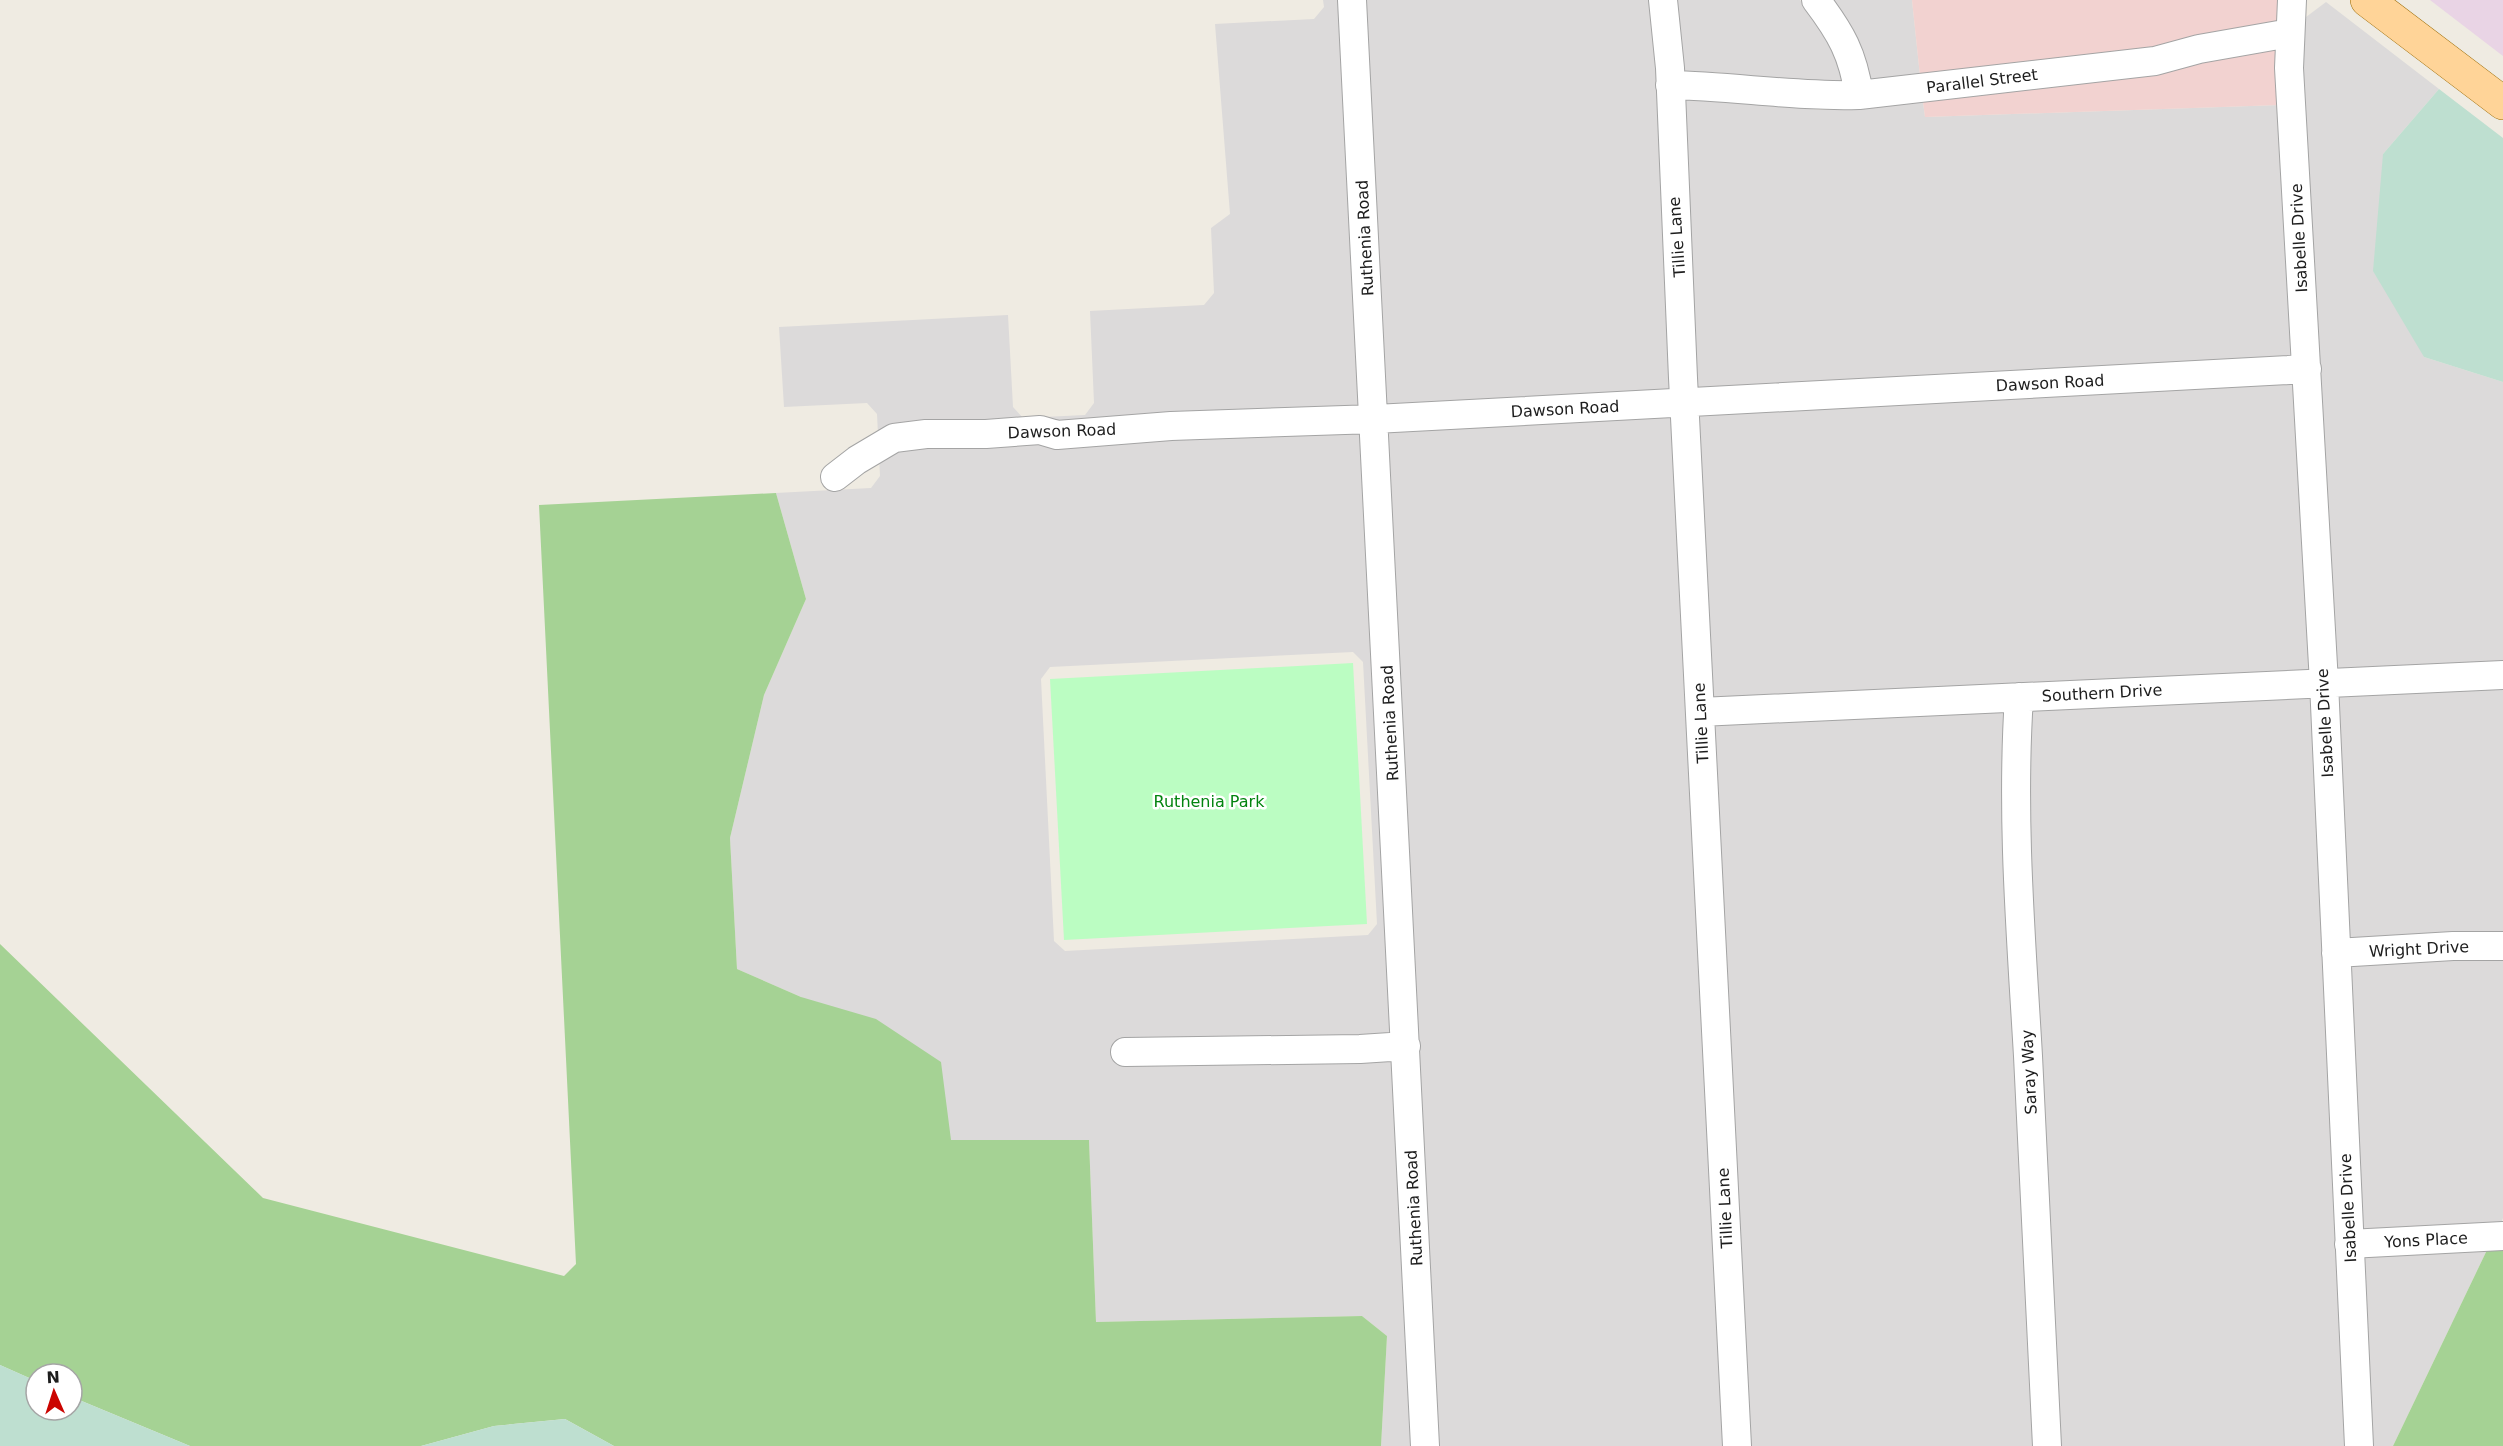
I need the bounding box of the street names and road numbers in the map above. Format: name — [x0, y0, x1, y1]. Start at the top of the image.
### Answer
street label: Parallel Street — [1925, 65, 2039, 97]
street label: Ruthenia Road — [1352, 179, 1378, 297]
street label: Isabelle Drive — [2287, 183, 2311, 293]
street label: Tillie Lane — [1665, 196, 1689, 279]
street label: Dawson Road — [1995, 371, 2105, 395]
street label: Dawson Road — [1510, 397, 1620, 421]
street label: Dawson Road — [1007, 420, 1117, 442]
street label: Ruthenia Road — [1377, 664, 1403, 782]
street label: Isabelle Drive — [2313, 668, 2337, 778]
street label: Southern Drive — [2041, 680, 2163, 706]
street label: Tillie Lane — [1689, 682, 1713, 765]
street label: Wright Drive — [2368, 937, 2470, 961]
street label: Saray Way — [2017, 1029, 2041, 1115]
street label: Ruthenia Road — [1401, 1149, 1427, 1267]
street label: Isabelle Drive — [2336, 1153, 2360, 1263]
street label: Tillie Lane — [1713, 1167, 1737, 1250]
street label: Yons Place — [2383, 1228, 2468, 1252]

